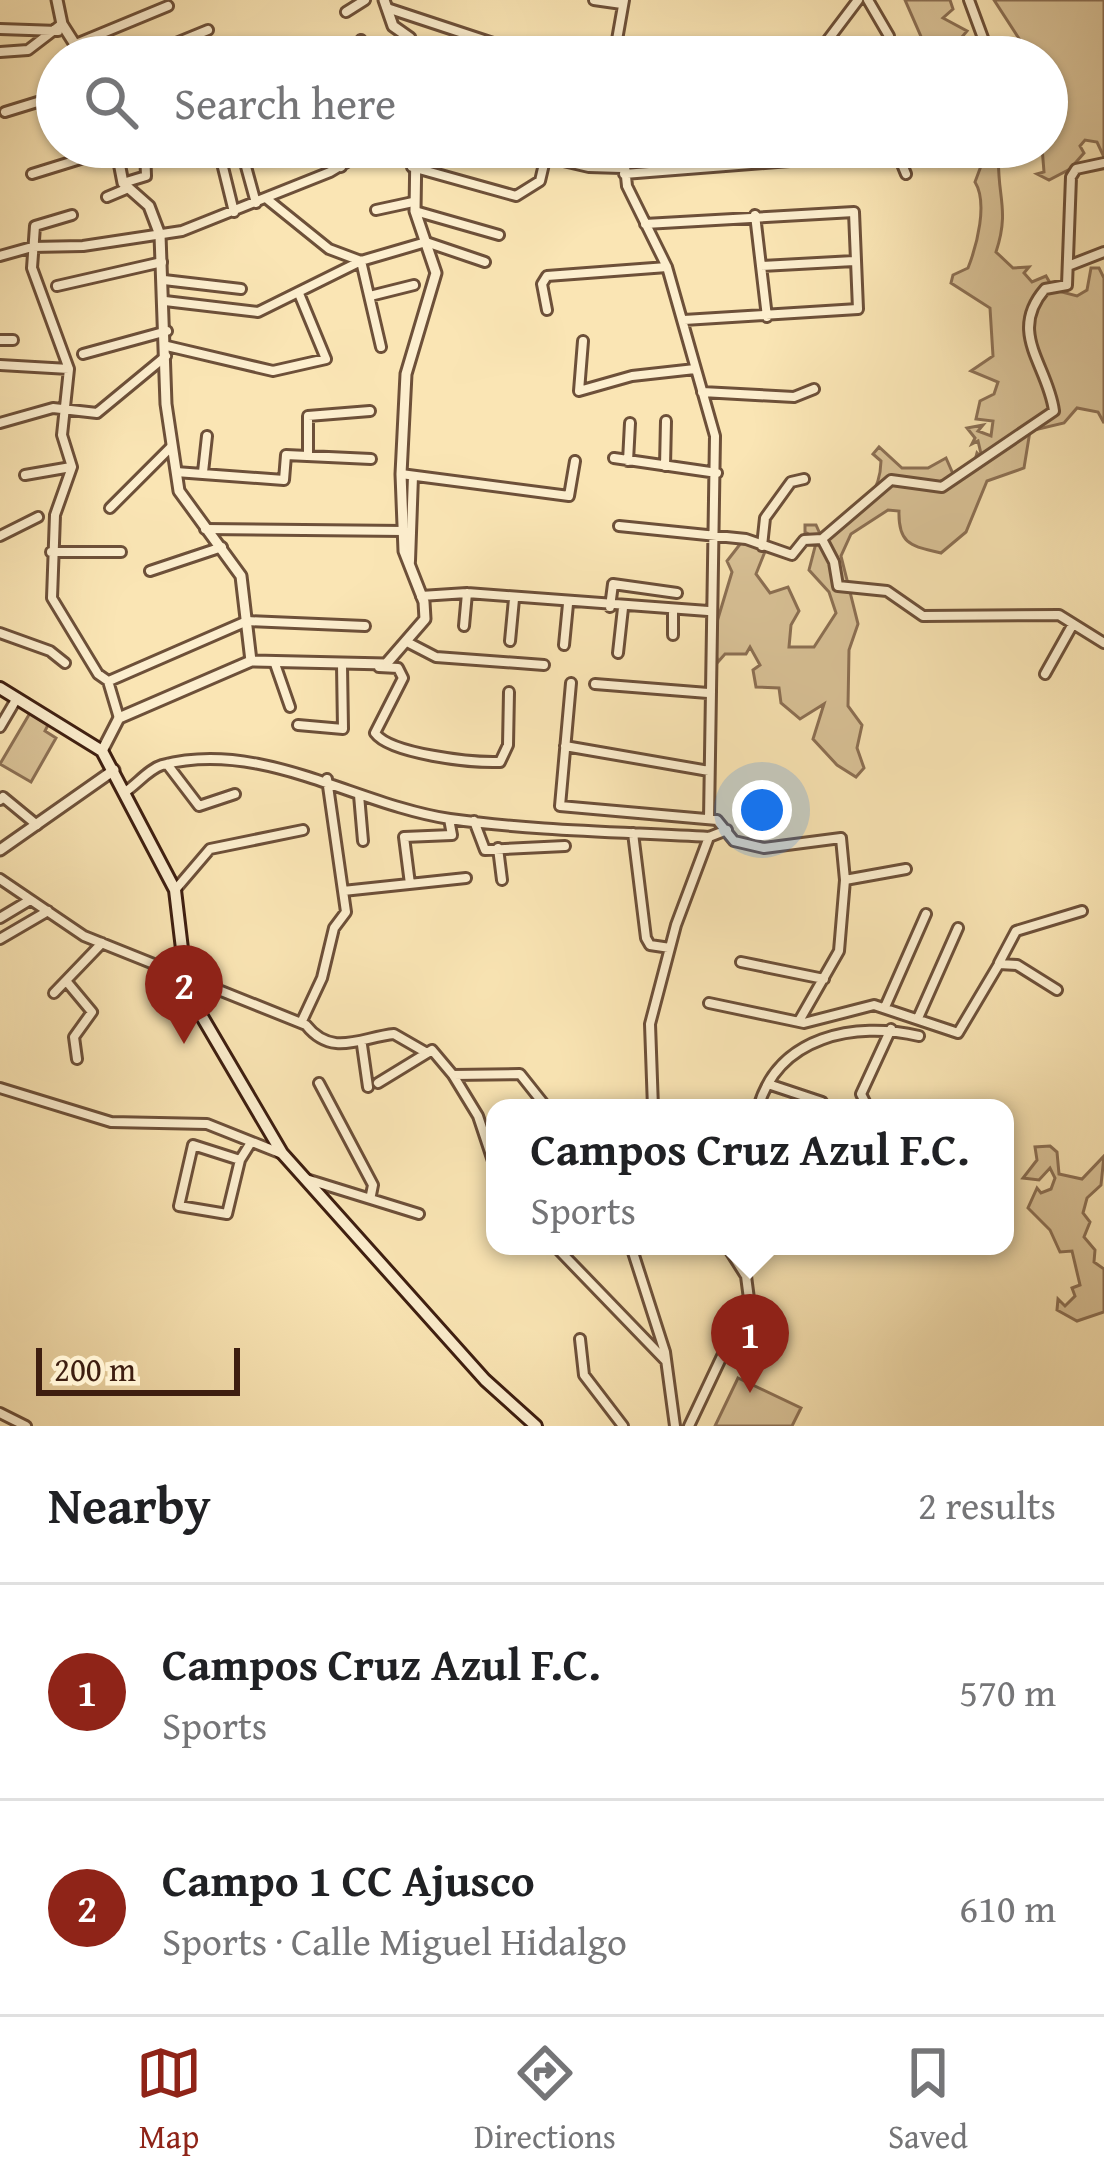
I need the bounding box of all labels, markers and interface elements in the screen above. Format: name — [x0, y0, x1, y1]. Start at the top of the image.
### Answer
search box — [36, 36, 1068, 168]
icon: search — [78, 69, 144, 135]
text: Search here — [174, 70, 396, 135]
your location — [732, 780, 792, 840]
pin: 2 — [145, 945, 223, 1044]
popup — [486, 1099, 1014, 1255]
text: Campos Cruz Azul F.C. — [531, 1116, 969, 1181]
text: Sports — [531, 1181, 636, 1238]
pin: 1 — [711, 1294, 789, 1393]
scale bar — [36, 1342, 240, 1395]
text: 200 m — [54, 1345, 136, 1393]
text: Nearby — [48, 1467, 211, 1542]
text: 2 results — [918, 1476, 1056, 1533]
text: Campos Cruz Azul F.C. — [162, 1631, 601, 1696]
text: 1 — [77, 1663, 97, 1720]
text: 570 m — [959, 1663, 1056, 1720]
text: Sports — [162, 1696, 267, 1753]
text: Campo 1 CC Ajusco — [162, 1847, 535, 1912]
text: 2 — [77, 1879, 97, 1936]
text: 610 m — [959, 1879, 1056, 1936]
text: Sports · Calle Miguel Hidalgo — [162, 1912, 627, 1969]
tab: Map — [136, 2040, 202, 2160]
tab: Directions — [474, 2040, 616, 2160]
tab: Saved — [888, 2040, 968, 2160]

